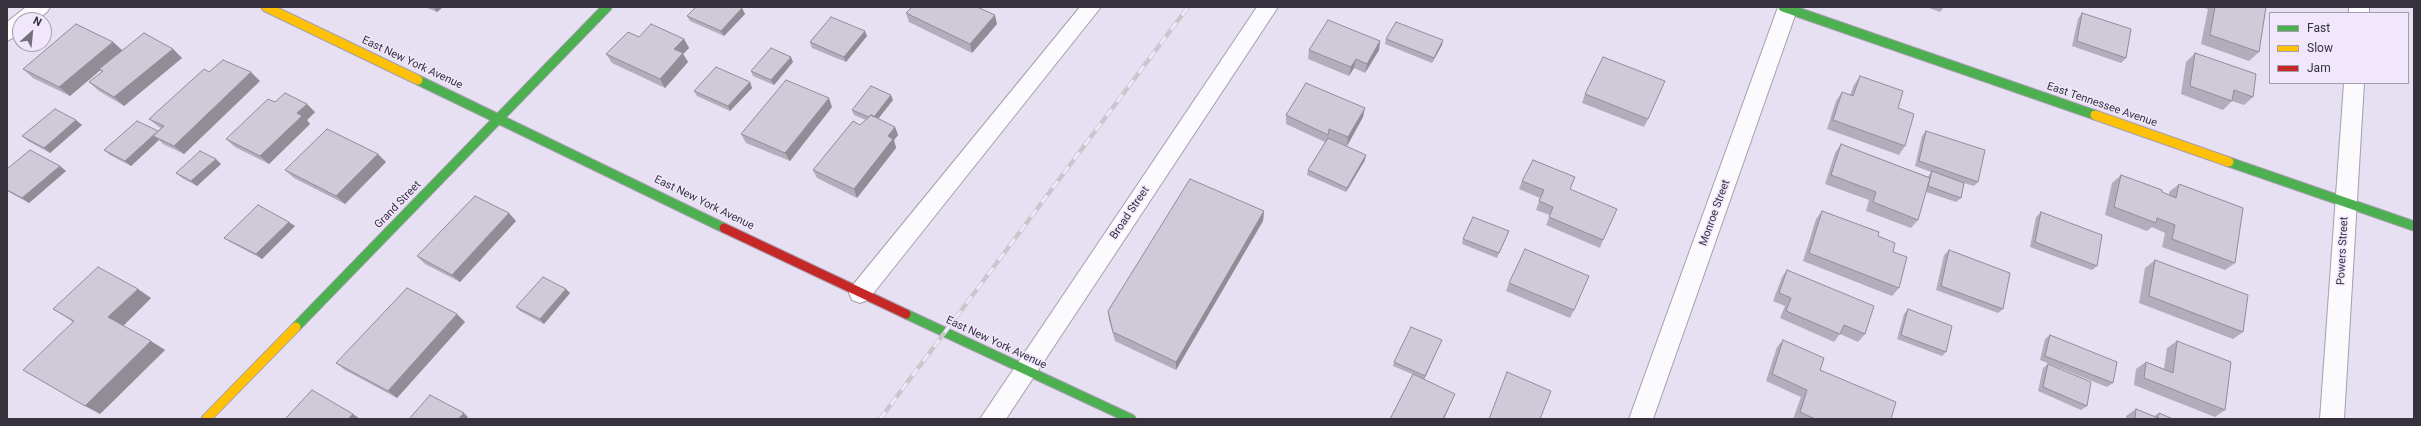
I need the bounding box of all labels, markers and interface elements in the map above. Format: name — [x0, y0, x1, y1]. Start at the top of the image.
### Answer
north arrow — [12, 12, 52, 52]
legend — [2269, 12, 2409, 84]
text: N — [31, 14, 44, 29]
text: Fast — [2307, 21, 2330, 35]
street label: East New York Avenue — [360, 34, 464, 92]
text: Slow — [2307, 41, 2333, 55]
text: Jam — [2307, 61, 2331, 75]
street label: East Tennessee Avenue — [2045, 80, 2159, 130]
street label: East New York Avenue — [652, 173, 756, 233]
street label: Grand Street — [372, 178, 424, 232]
street label: Monroe Street — [1697, 178, 1733, 248]
street label: Broad Street — [1108, 184, 1152, 242]
street label: Powers Street — [2335, 217, 2351, 285]
street label: East New York Avenue — [944, 314, 1048, 372]

